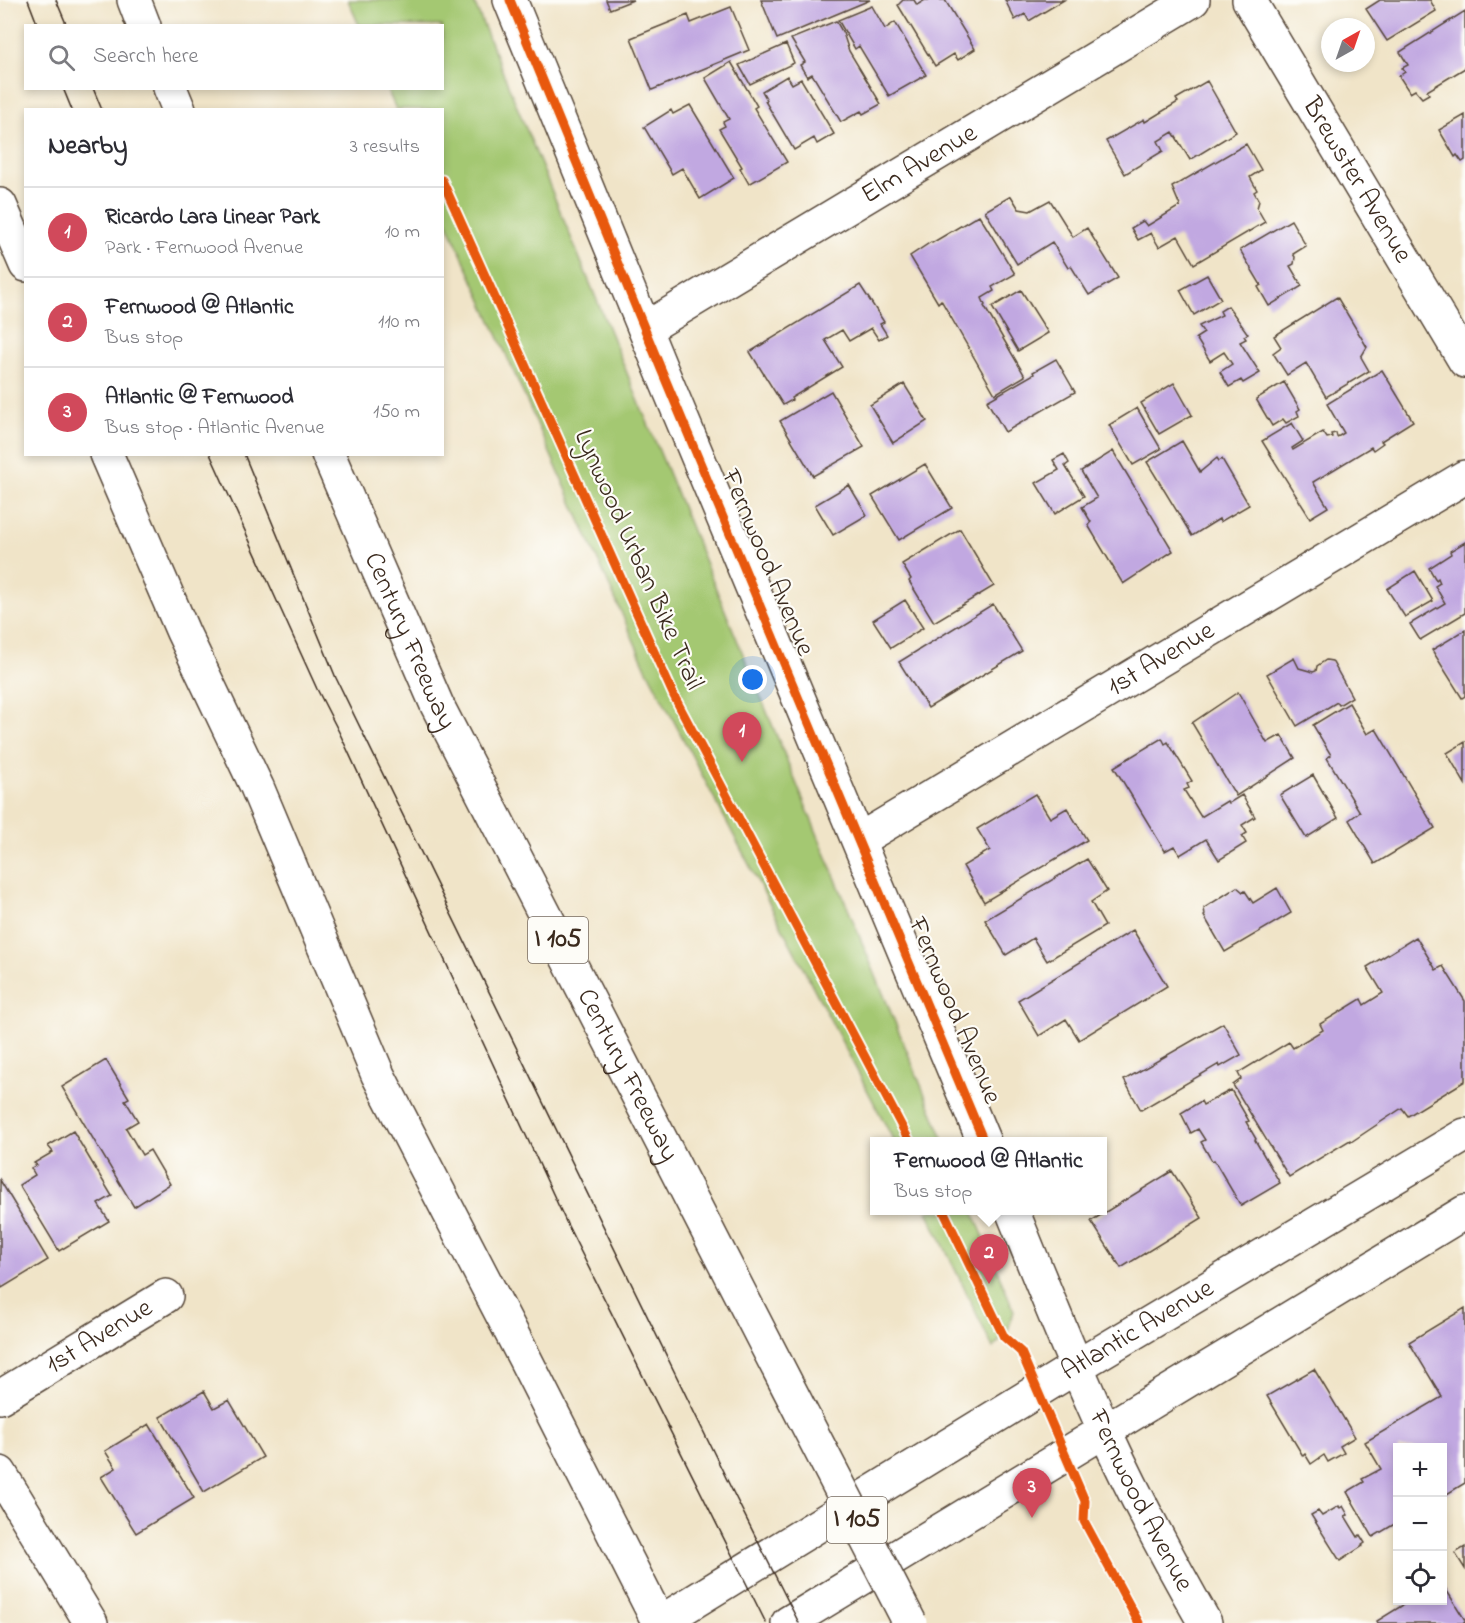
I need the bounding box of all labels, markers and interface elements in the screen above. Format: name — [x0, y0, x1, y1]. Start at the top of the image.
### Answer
north arrow — [1321, 18, 1375, 72]
search box — [24, 24, 444, 90]
icon: search — [45, 41, 78, 74]
text: Search here — [93, 41, 198, 73]
street label: Brewster Avenue — [1292, 89, 1422, 271]
street label: Elm Avenue — [854, 114, 986, 214]
text: Nearby — [48, 128, 127, 166]
text: 3 results — [350, 133, 420, 162]
text: Ricardo Lara Linear Park — [105, 202, 320, 234]
text: 1 — [64, 218, 71, 247]
text: 10 m — [384, 218, 420, 247]
text: Park · Fernwood Avenue — [105, 234, 303, 263]
text: Fernwood @ Atlantic — [105, 292, 294, 324]
text: 2 — [63, 308, 72, 337]
text: 110 m — [378, 308, 420, 337]
text: Bus stop — [105, 324, 183, 353]
text: Atlantic @ Fernwood — [105, 382, 294, 414]
text: 3 — [63, 398, 72, 427]
text: 150 m — [373, 398, 420, 427]
text: Bus stop · Atlantic Avenue — [105, 414, 325, 443]
street label: Lynwood Urban Bike Trail — [563, 423, 713, 697]
street label: Fernwood Avenue — [710, 463, 824, 663]
street label: Century Freeway — [354, 546, 466, 737]
street label: 1st Avenue — [1100, 611, 1223, 706]
your location — [738, 665, 767, 694]
pin: 1 — [722, 712, 762, 762]
street label: Fernwood Avenue — [897, 911, 1011, 1111]
road number: I 105 — [528, 917, 588, 963]
street label: Century Freeway — [567, 982, 688, 1169]
popup — [870, 1137, 1107, 1215]
text: Fernwood @ Atlantic — [894, 1146, 1083, 1178]
text: Bus stop — [894, 1178, 972, 1207]
pin: 2 — [970, 1234, 1008, 1284]
street label: Atlantic Avenue — [1054, 1269, 1222, 1391]
street label: 1st Avenue — [38, 1289, 161, 1384]
street label: Fernwood Avenue — [1078, 1402, 1204, 1600]
map controls — [1393, 1443, 1447, 1605]
button: + — [1393, 1443, 1447, 1497]
pin: 3 — [1012, 1468, 1052, 1518]
road number: I 105 — [827, 1497, 887, 1543]
button: − — [1393, 1497, 1447, 1551]
button: locate — [1393, 1551, 1447, 1605]

